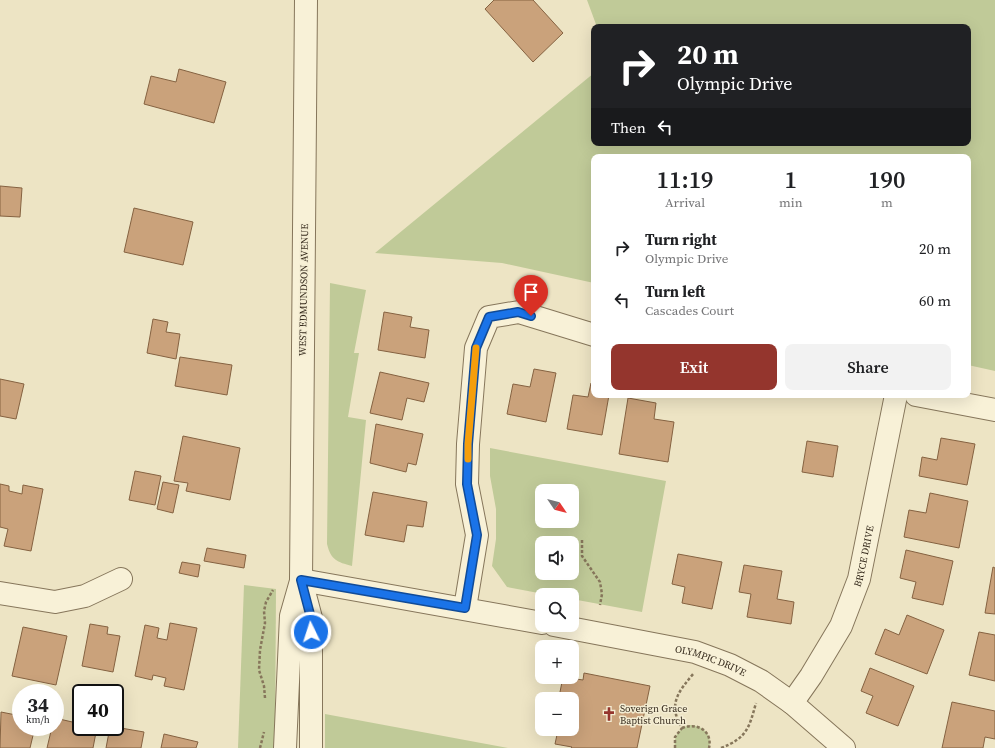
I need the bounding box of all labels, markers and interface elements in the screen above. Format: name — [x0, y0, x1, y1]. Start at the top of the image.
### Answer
text: 20 m — [677, 35, 739, 73]
icon: right — [611, 40, 663, 92]
text: Olympic Drive — [677, 71, 792, 96]
icon: left — [654, 116, 676, 138]
text: Then — [611, 117, 646, 138]
text: 11:19 — [656, 163, 714, 196]
text: 1 — [785, 163, 797, 196]
text: 190 — [868, 163, 906, 196]
text: Arrival — [665, 194, 705, 211]
text: min — [779, 194, 803, 211]
text: m — [881, 194, 893, 211]
street label: WEST EDMUNDSON AVENUE — [296, 224, 311, 356]
text: Turn right — [645, 229, 717, 250]
icon: right — [611, 237, 633, 259]
text: 20 m — [919, 238, 951, 259]
text: Olympic Drive — [645, 250, 728, 267]
pin — [514, 275, 548, 316]
icon: arrive — [520, 281, 542, 303]
text: Turn left — [645, 281, 705, 302]
icon: left — [611, 289, 633, 311]
text: 60 m — [919, 290, 951, 311]
text: Cascades Court — [645, 302, 734, 319]
button: Exit — [611, 344, 777, 390]
button: Share — [785, 344, 951, 390]
north arrow — [535, 484, 579, 528]
map controls — [535, 484, 579, 736]
street label: BRYCE DRIVE — [851, 524, 877, 589]
button: sound — [535, 536, 579, 580]
button: search — [535, 588, 579, 632]
position arrow — [290, 611, 332, 653]
button: + — [535, 640, 579, 684]
street label: OLYMPIC DRIVE — [674, 642, 748, 679]
speed limit sign: 40 — [72, 684, 124, 736]
text: 34 — [27, 691, 49, 719]
button: − — [535, 692, 579, 736]
place label: Soverign Grace Baptist Church — [620, 702, 687, 727]
church icon: Soverign Grace Baptist Church — [601, 706, 617, 722]
text: km/h — [26, 713, 50, 726]

